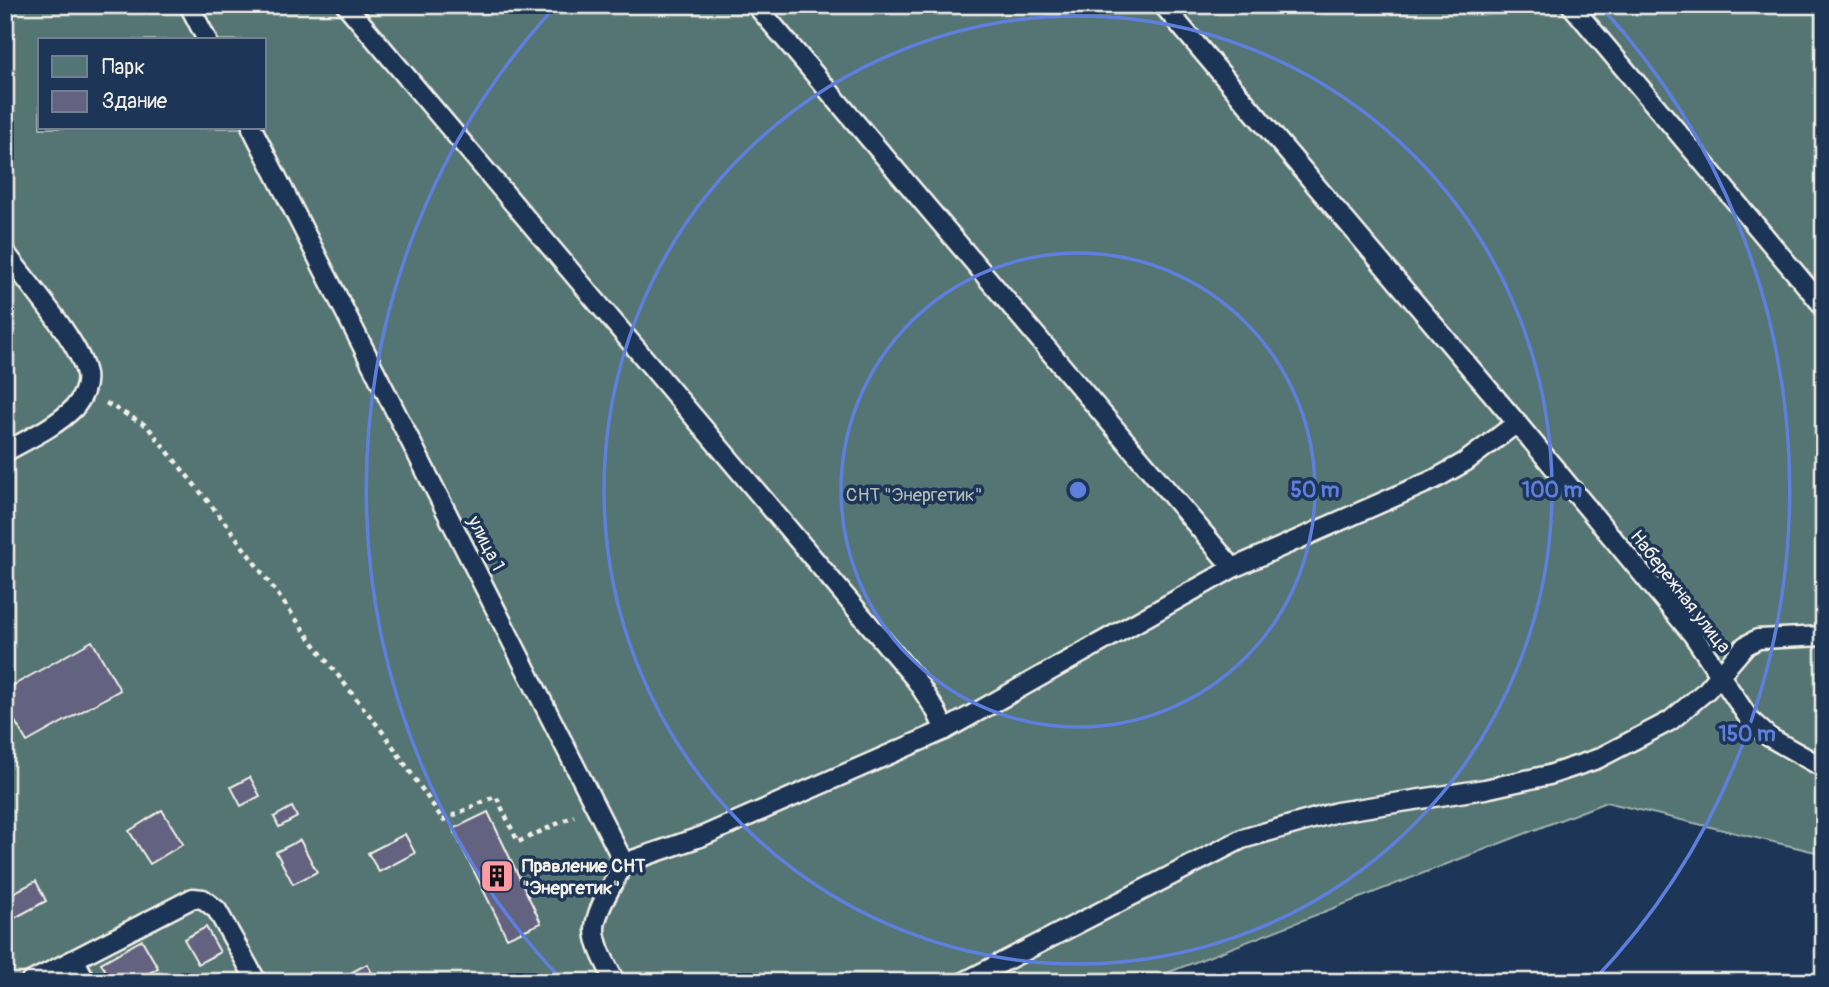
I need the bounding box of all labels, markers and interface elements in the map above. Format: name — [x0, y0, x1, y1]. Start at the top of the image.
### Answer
legend — [38, 38, 266, 130]
text: Парк — [102, 54, 145, 81]
text: Здание — [102, 88, 168, 115]
text: 50 m — [1291, 477, 1340, 504]
text: 100 m — [1522, 477, 1582, 504]
centre of rings — [1066, 478, 1090, 502]
park label: СНТ "Энергетик" — [846, 483, 982, 507]
street label: улица 1 — [462, 511, 510, 575]
street label: Набережная улица — [1625, 525, 1736, 658]
text: 150 m — [1718, 721, 1776, 748]
place label: Правление СНТ "Энергетик" — [522, 854, 646, 900]
building icon: Правление СНТ "Энергетик" — [478, 857, 516, 895]

